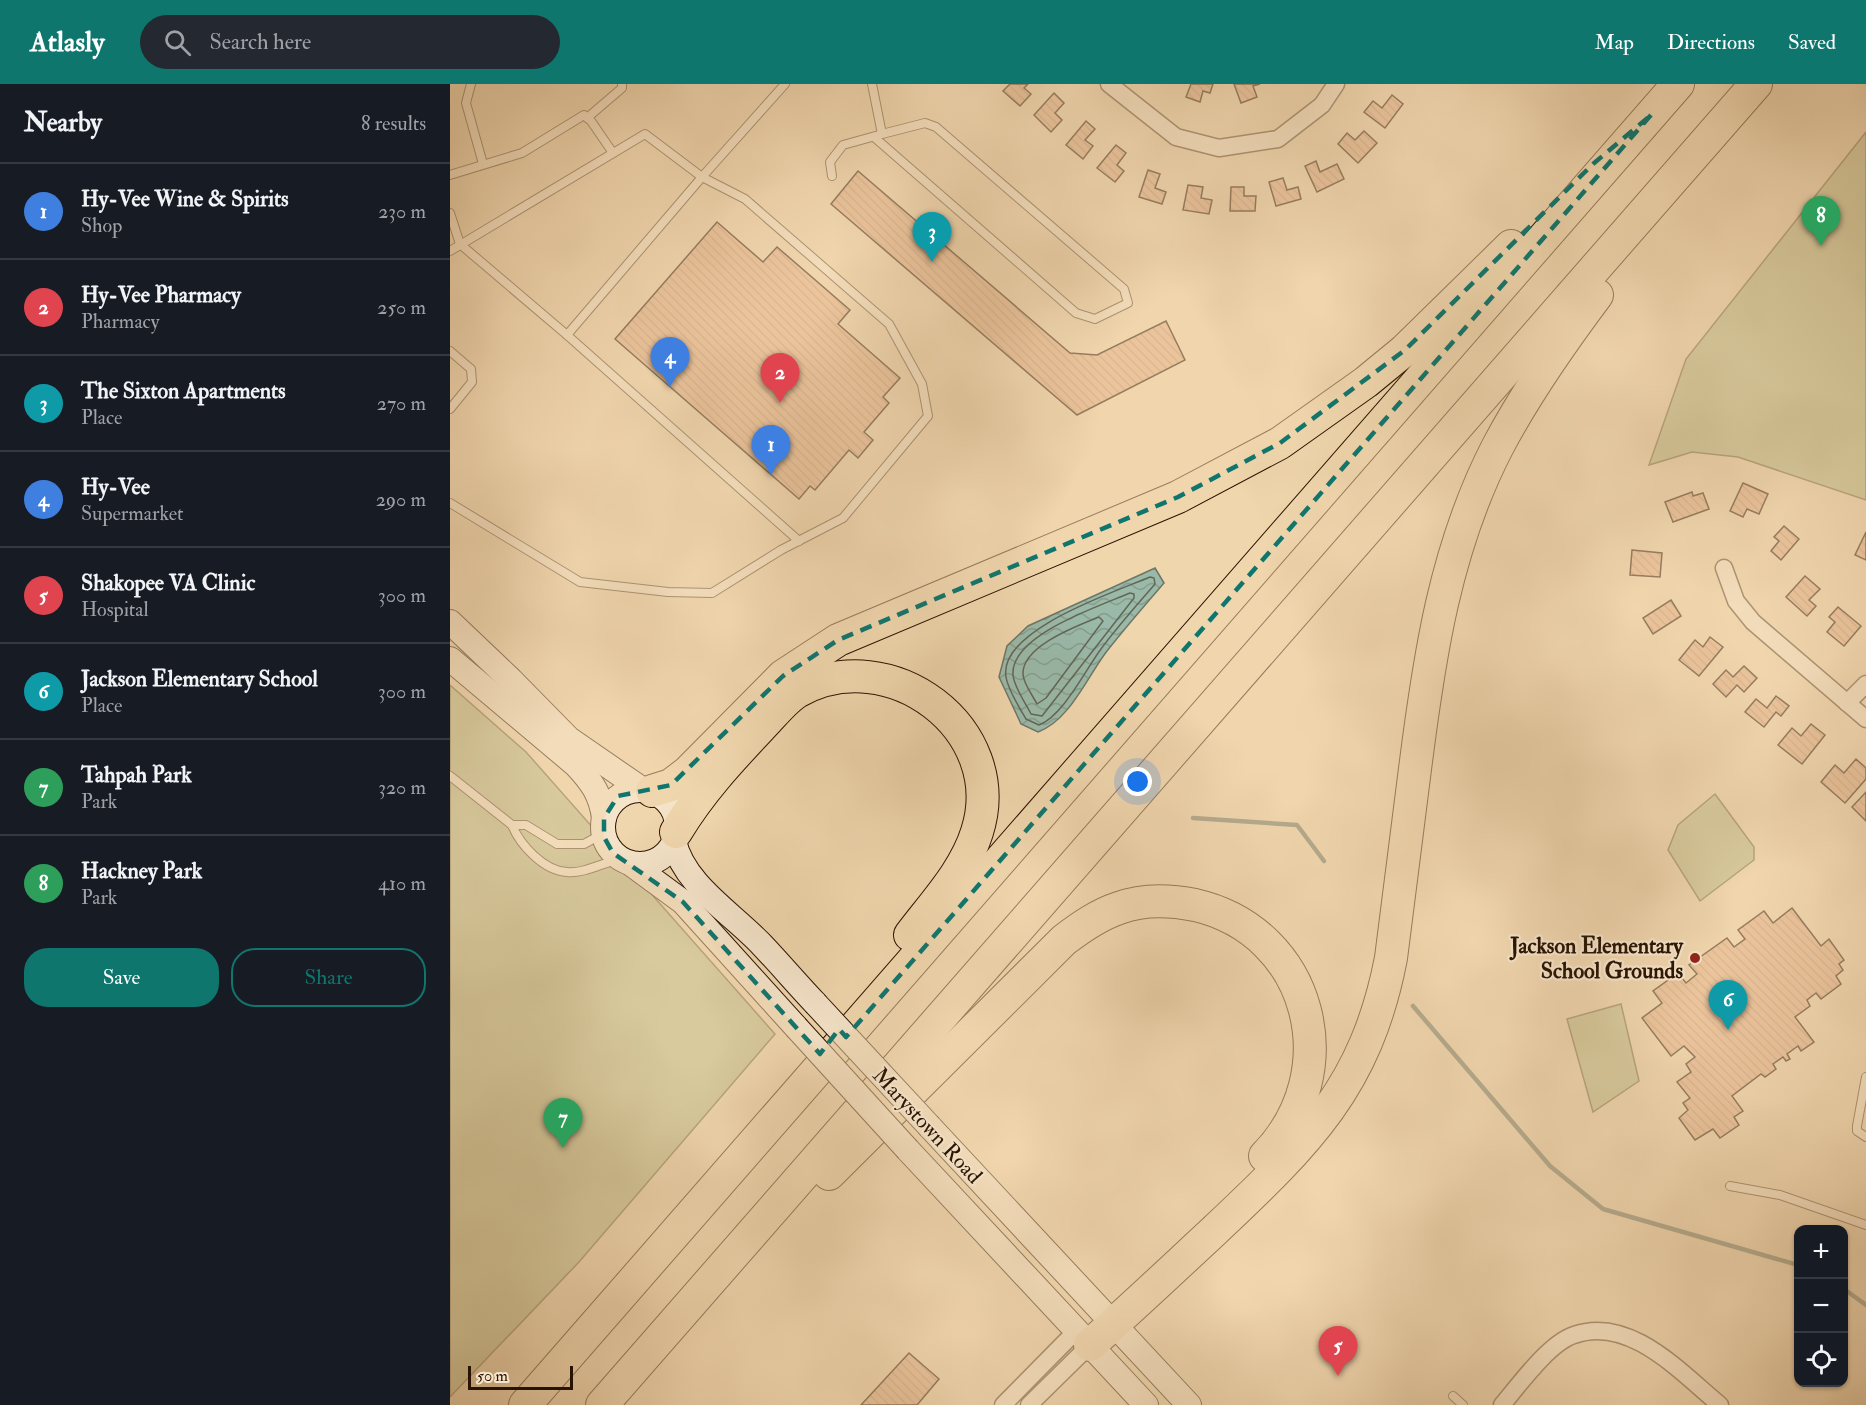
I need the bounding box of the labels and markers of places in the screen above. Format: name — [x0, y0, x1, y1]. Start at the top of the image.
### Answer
pin: 8 — [1802, 196, 1840, 246]
pin: 3 — [912, 212, 952, 262]
pin: 4 — [650, 338, 690, 387]
pin: 2 — [760, 354, 800, 403]
pin: 1 — [752, 426, 790, 475]
place label: Jackson Elementary School Grounds — [1509, 932, 1684, 985]
marker: Jackson Elementary School Grounds — [1688, 951, 1702, 965]
pin: 6 — [1708, 980, 1748, 1030]
pin: 7 — [544, 1098, 582, 1148]
pin: 5 — [1318, 1326, 1358, 1376]

